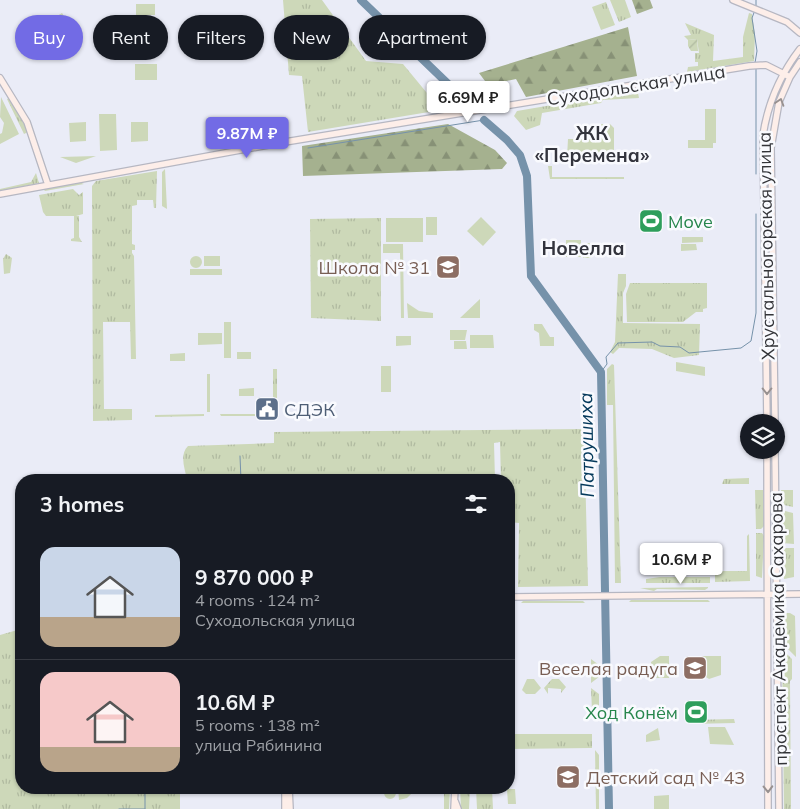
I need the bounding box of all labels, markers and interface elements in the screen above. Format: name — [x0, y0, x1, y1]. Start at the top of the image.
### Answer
chip: Buy — [15, 15, 83, 60]
chip: Rent — [93, 15, 168, 60]
chip: Filters — [178, 15, 264, 60]
chip: New — [274, 15, 349, 60]
chip: Apartment — [359, 15, 486, 60]
street label: Суходольская улица — [545, 60, 727, 110]
pin: 6.69M ₽ — [422, 80, 514, 123]
text: 6.69M ₽ — [438, 87, 498, 107]
one-way arrow — [774, 98, 784, 107]
pin: 9.87M ₽ — [201, 116, 293, 159]
district label: ЖК «Перемена» — [535, 121, 649, 167]
text: 9.87M ₽ — [217, 123, 277, 143]
street label: Хрустальногорская улица — [753, 132, 779, 360]
sports icon: Move — [638, 208, 664, 234]
place label: Move — [668, 210, 713, 233]
district label: Новелла — [541, 236, 625, 260]
school or university icon: Школа № 31 — [435, 254, 461, 280]
place label: Школа № 31 — [318, 256, 430, 279]
one-way arrow — [762, 388, 772, 396]
water label: Патрушиха — [573, 392, 599, 498]
public building icon: СДЭК — [254, 396, 280, 422]
place label: СДЭК — [284, 398, 335, 421]
map controls — [740, 414, 785, 459]
button: layers — [740, 414, 785, 459]
icon: filters — [462, 490, 490, 518]
text: 3 homes — [40, 491, 124, 517]
street label: проспект Академика Сахарова — [764, 492, 792, 766]
pin: 10.6M ₽ — [635, 542, 727, 585]
text: 10.6M ₽ — [651, 549, 711, 569]
text: 9 870 000 ₽ — [195, 564, 313, 590]
icon: home — [80, 567, 140, 627]
text: 4 rooms · 124 m² — [195, 590, 320, 610]
text: Суходольская улица — [195, 610, 355, 630]
school or university icon: Веселая радуга — [682, 655, 708, 681]
place label: Веселая радуга — [539, 657, 678, 680]
text: 10.6M ₽ — [195, 689, 275, 715]
icon: home — [80, 692, 140, 752]
sports icon: Ход Конём — [683, 699, 709, 725]
place label: Ход Конём — [585, 701, 678, 724]
text: 5 rooms · 138 m² — [195, 715, 320, 735]
text: улица Рябинина — [195, 735, 322, 755]
school or university icon: Детский сад № 43 — [555, 764, 581, 790]
place label: Детский сад № 43 — [586, 766, 745, 789]
one-way arrow — [763, 786, 773, 793]

